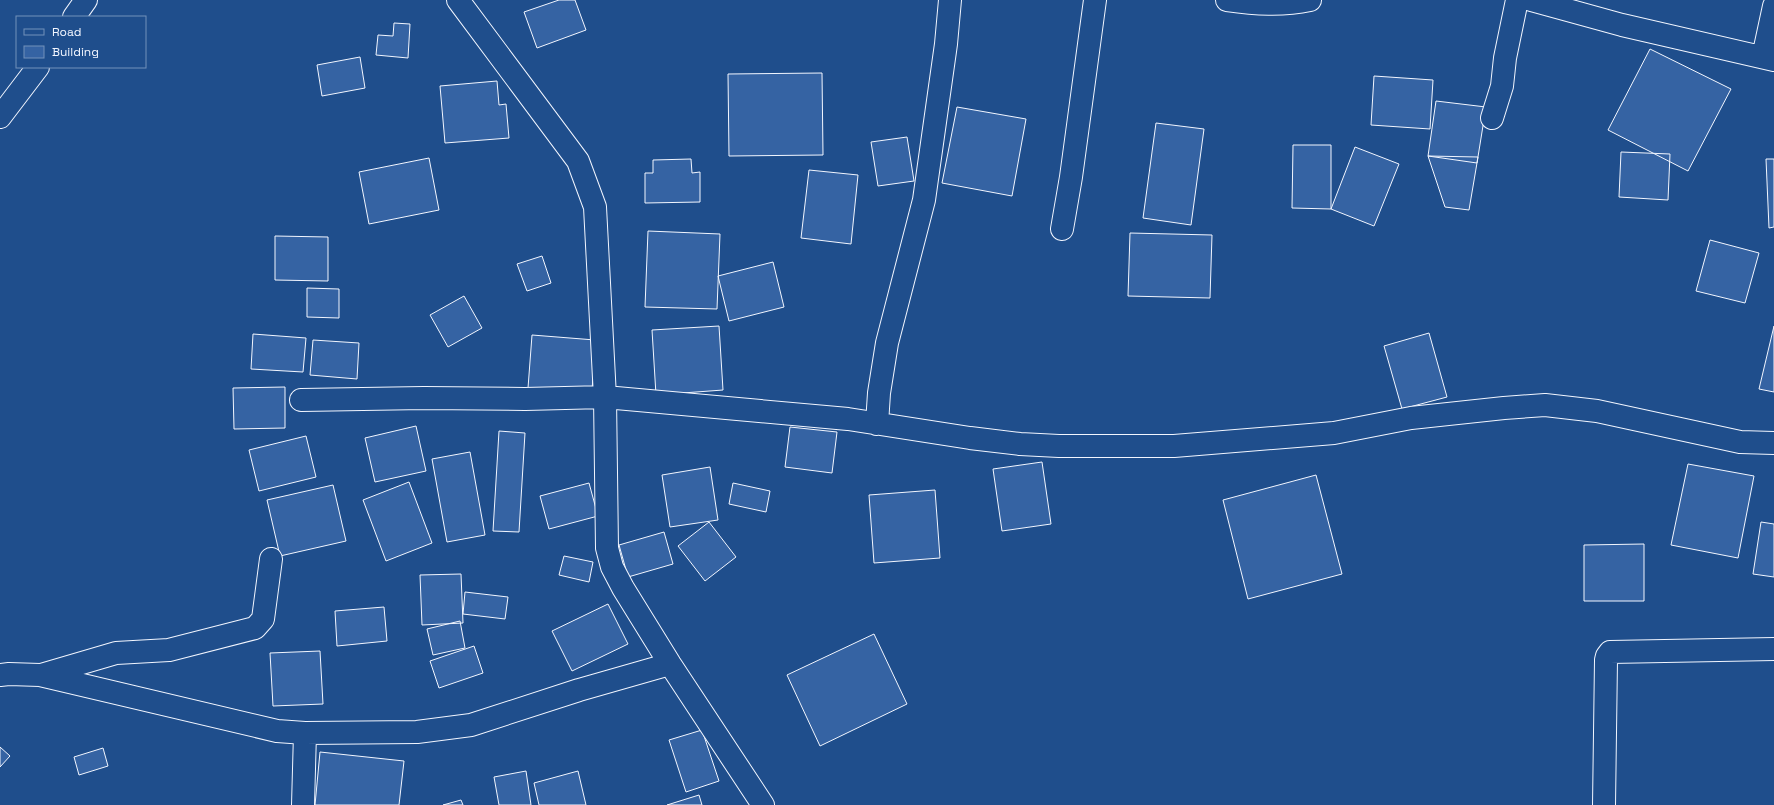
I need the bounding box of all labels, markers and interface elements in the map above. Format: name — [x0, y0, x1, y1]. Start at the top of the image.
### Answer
legend — [16, 16, 146, 68]
text: Road — [52, 24, 81, 40]
text: Building — [52, 44, 99, 60]

